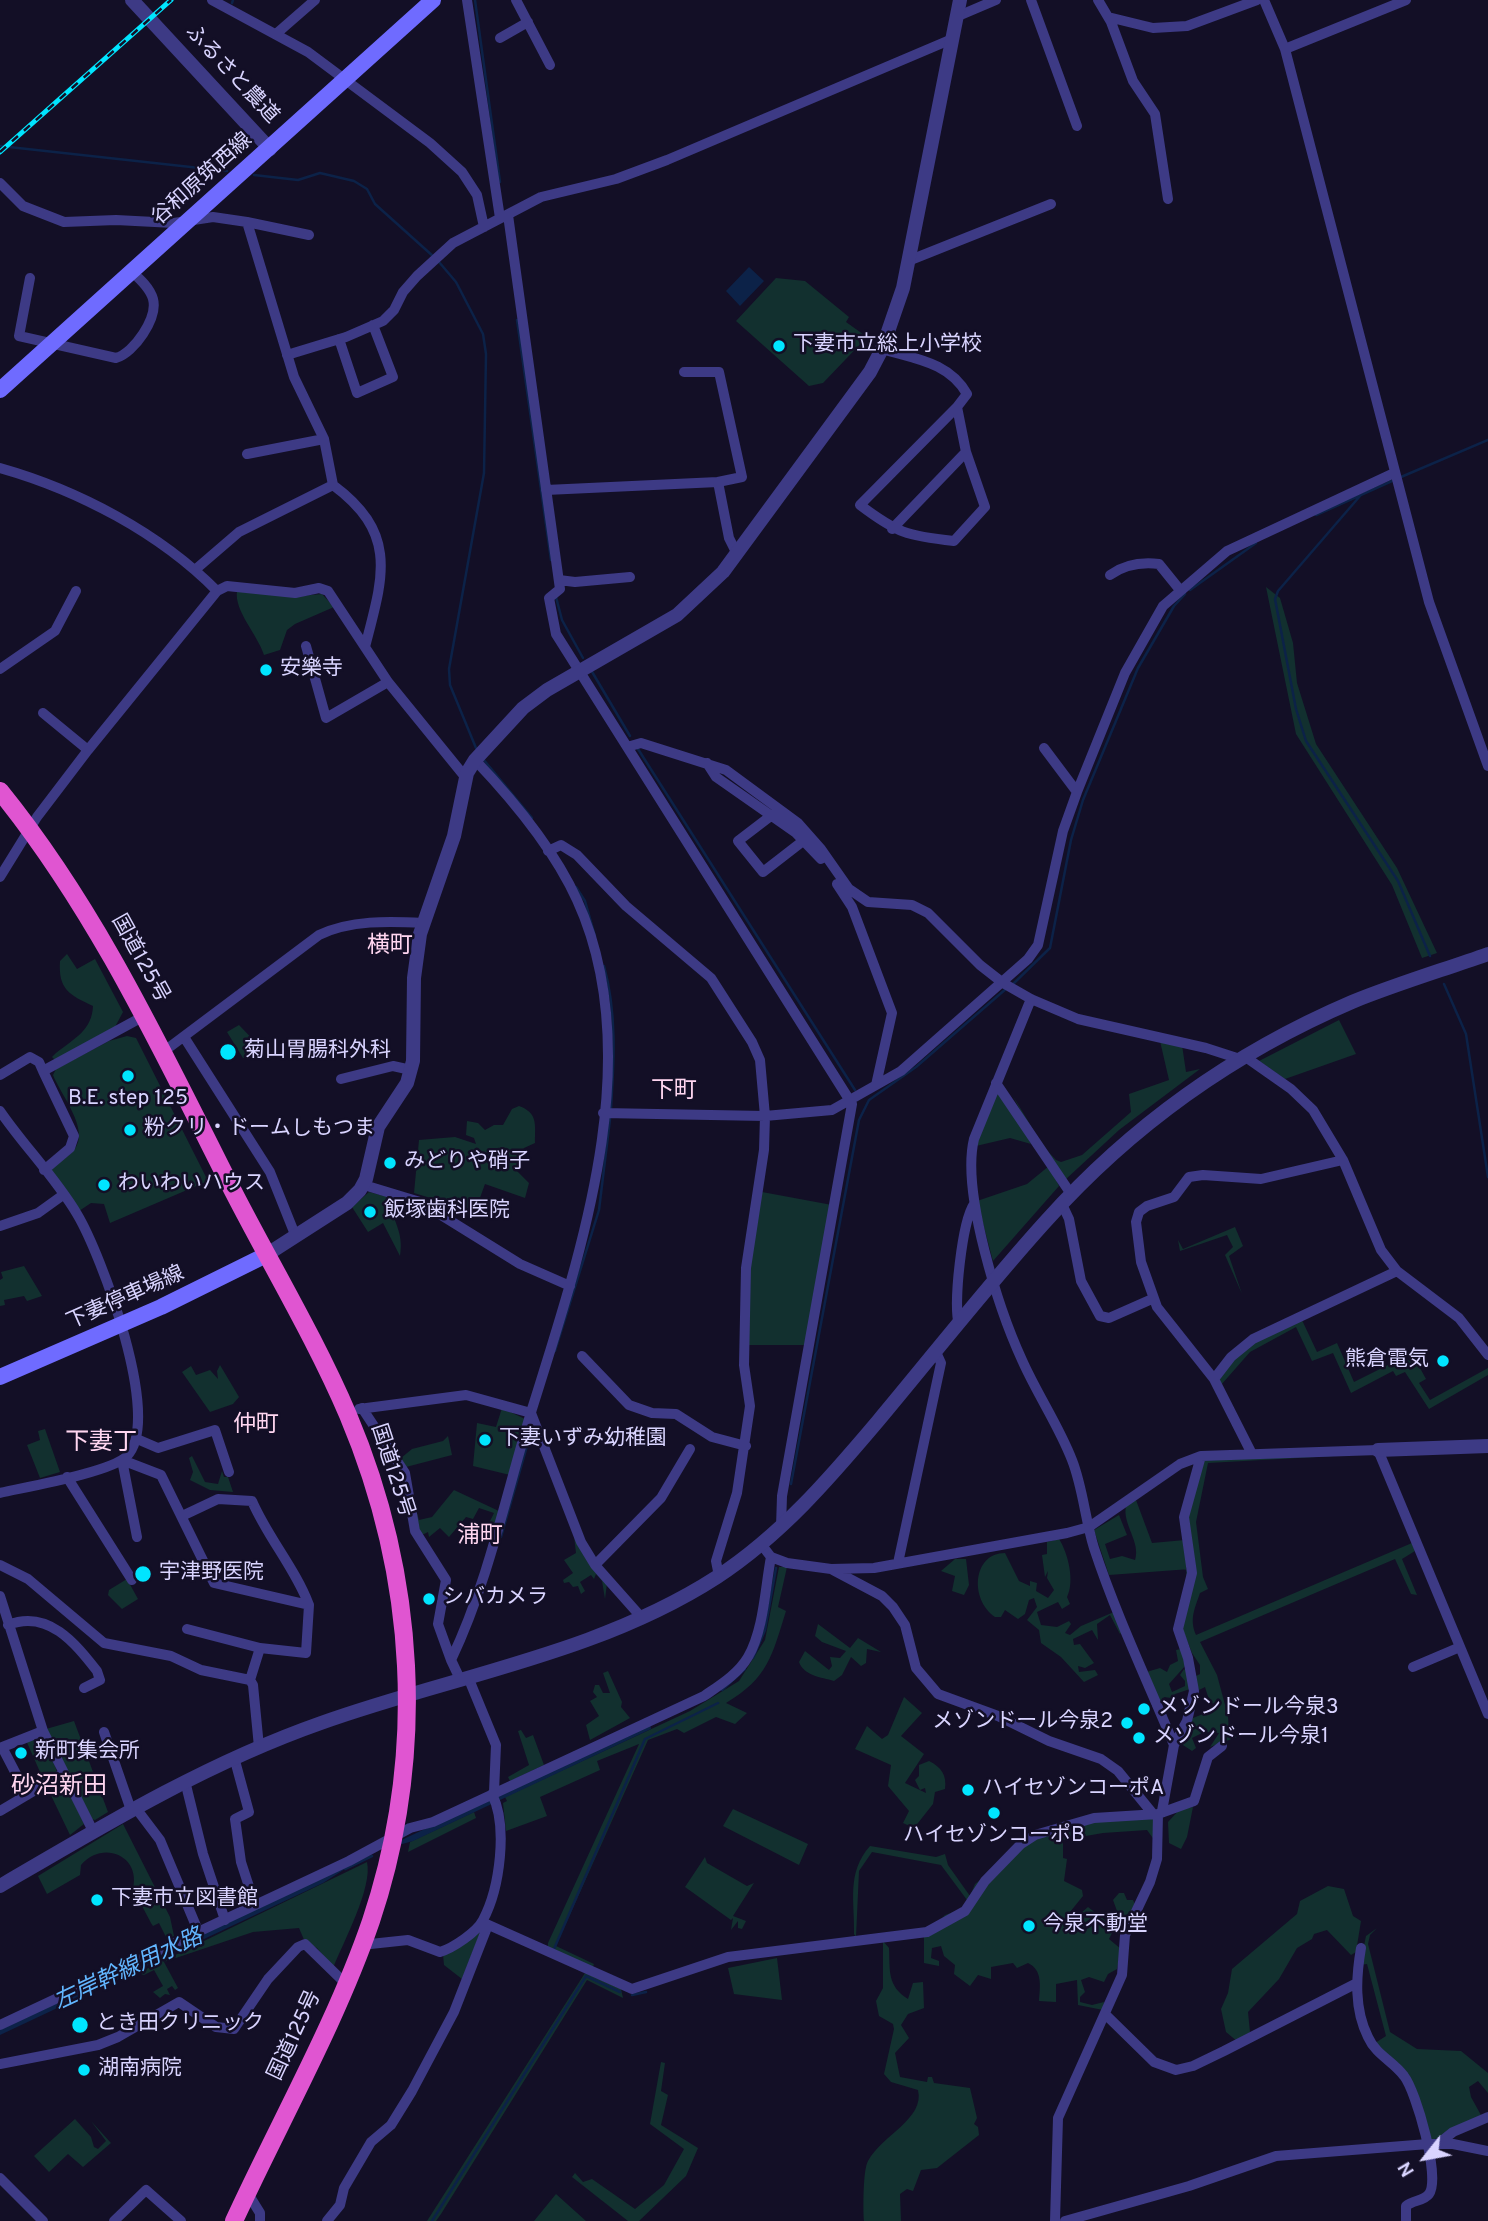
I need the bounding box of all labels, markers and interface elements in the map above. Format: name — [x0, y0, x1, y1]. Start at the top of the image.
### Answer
street label: ふるさと農道 — [179, 20, 283, 130]
street label: 谷和原筑西線 — [148, 128, 258, 232]
place label: 下妻市立総上小学校 — [793, 333, 982, 359]
marker: 下妻市立総上小学校 — [771, 338, 787, 354]
place label: 安樂寺 — [280, 657, 343, 683]
marker: 安樂寺 — [258, 662, 274, 678]
street label: 国道125号 — [105, 911, 173, 1007]
district label: 横町 — [367, 933, 413, 961]
place label: 菊山胃腸科外科 — [244, 1039, 391, 1065]
marker: 菊山胃腸科外科 — [218, 1042, 238, 1062]
marker: B.E. step 125 — [120, 1068, 136, 1084]
district label: 下町 — [651, 1078, 697, 1106]
place label: B.E. step 125 — [68, 1087, 188, 1113]
place label: 粉クリ・ドームしもつま — [144, 1117, 375, 1143]
marker: 粉クリ・ドームしもつま — [122, 1122, 138, 1138]
place label: みどりや硝子 — [404, 1150, 530, 1176]
marker: みどりや硝子 — [382, 1155, 398, 1171]
place label: わいわいハウス — [118, 1172, 265, 1198]
marker: わいわいハウス — [96, 1177, 112, 1193]
place label: 飯塚歯科医院 — [384, 1199, 510, 1225]
marker: 飯塚歯科医院 — [362, 1204, 378, 1220]
street label: 下妻停車場線 — [63, 1262, 189, 1336]
place label: 熊倉電気 — [1345, 1348, 1429, 1374]
marker: 熊倉電気 — [1435, 1353, 1451, 1369]
district label: 仲町 — [233, 1412, 279, 1440]
street label: 国道125号 — [364, 1421, 418, 1521]
place label: 下妻いずみ幼稚園 — [499, 1427, 667, 1453]
district label: 下妻丁 — [65, 1430, 137, 1458]
marker: 下妻いずみ幼稚園 — [477, 1432, 493, 1448]
district label: 浦町 — [457, 1523, 503, 1551]
place label: 宇津野医院 — [159, 1561, 264, 1587]
marker: 宇津野医院 — [133, 1564, 153, 1584]
place label: シバカメラ — [443, 1586, 548, 1612]
marker: シバカメラ — [421, 1591, 437, 1607]
place label: メゾンドール今泉3 — [1158, 1696, 1339, 1722]
marker: メゾンドール今泉3 — [1136, 1701, 1152, 1717]
place label: メゾンドール今泉2 — [932, 1710, 1113, 1736]
marker: メゾンドール今泉2 — [1119, 1715, 1135, 1731]
place label: メゾンドール今泉1 — [1153, 1725, 1329, 1751]
marker: メゾンドール今泉1 — [1131, 1730, 1147, 1746]
place label: 新町集会所 — [35, 1740, 140, 1766]
marker: 新町集会所 — [13, 1745, 29, 1761]
district label: 砂沼新田 — [11, 1774, 107, 1802]
place label: ハイセゾンコーポA — [982, 1777, 1164, 1803]
marker: ハイセゾンコーポA — [960, 1782, 976, 1798]
marker: ハイセゾンコーポB — [986, 1805, 1002, 1821]
place label: ハイセゾンコーポB — [903, 1824, 1085, 1850]
place label: 下妻市立図書館 — [111, 1887, 258, 1913]
marker: 下妻市立図書館 — [89, 1892, 105, 1908]
place label: 今泉不動堂 — [1043, 1913, 1148, 1939]
marker: 今泉不動堂 — [1021, 1918, 1037, 1934]
water label: 左岸幹線用水路 — [50, 1924, 208, 2018]
street label: 国道125号 — [264, 1987, 328, 2085]
place label: とき田クリニック — [96, 2012, 264, 2038]
marker: とき田クリニック — [70, 2015, 90, 2035]
place label: 湖南病院 — [98, 2057, 182, 2083]
marker: 湖南病院 — [76, 2062, 92, 2078]
north arrow — [1390, 2123, 1460, 2193]
text: N — [1393, 2157, 1421, 2181]

